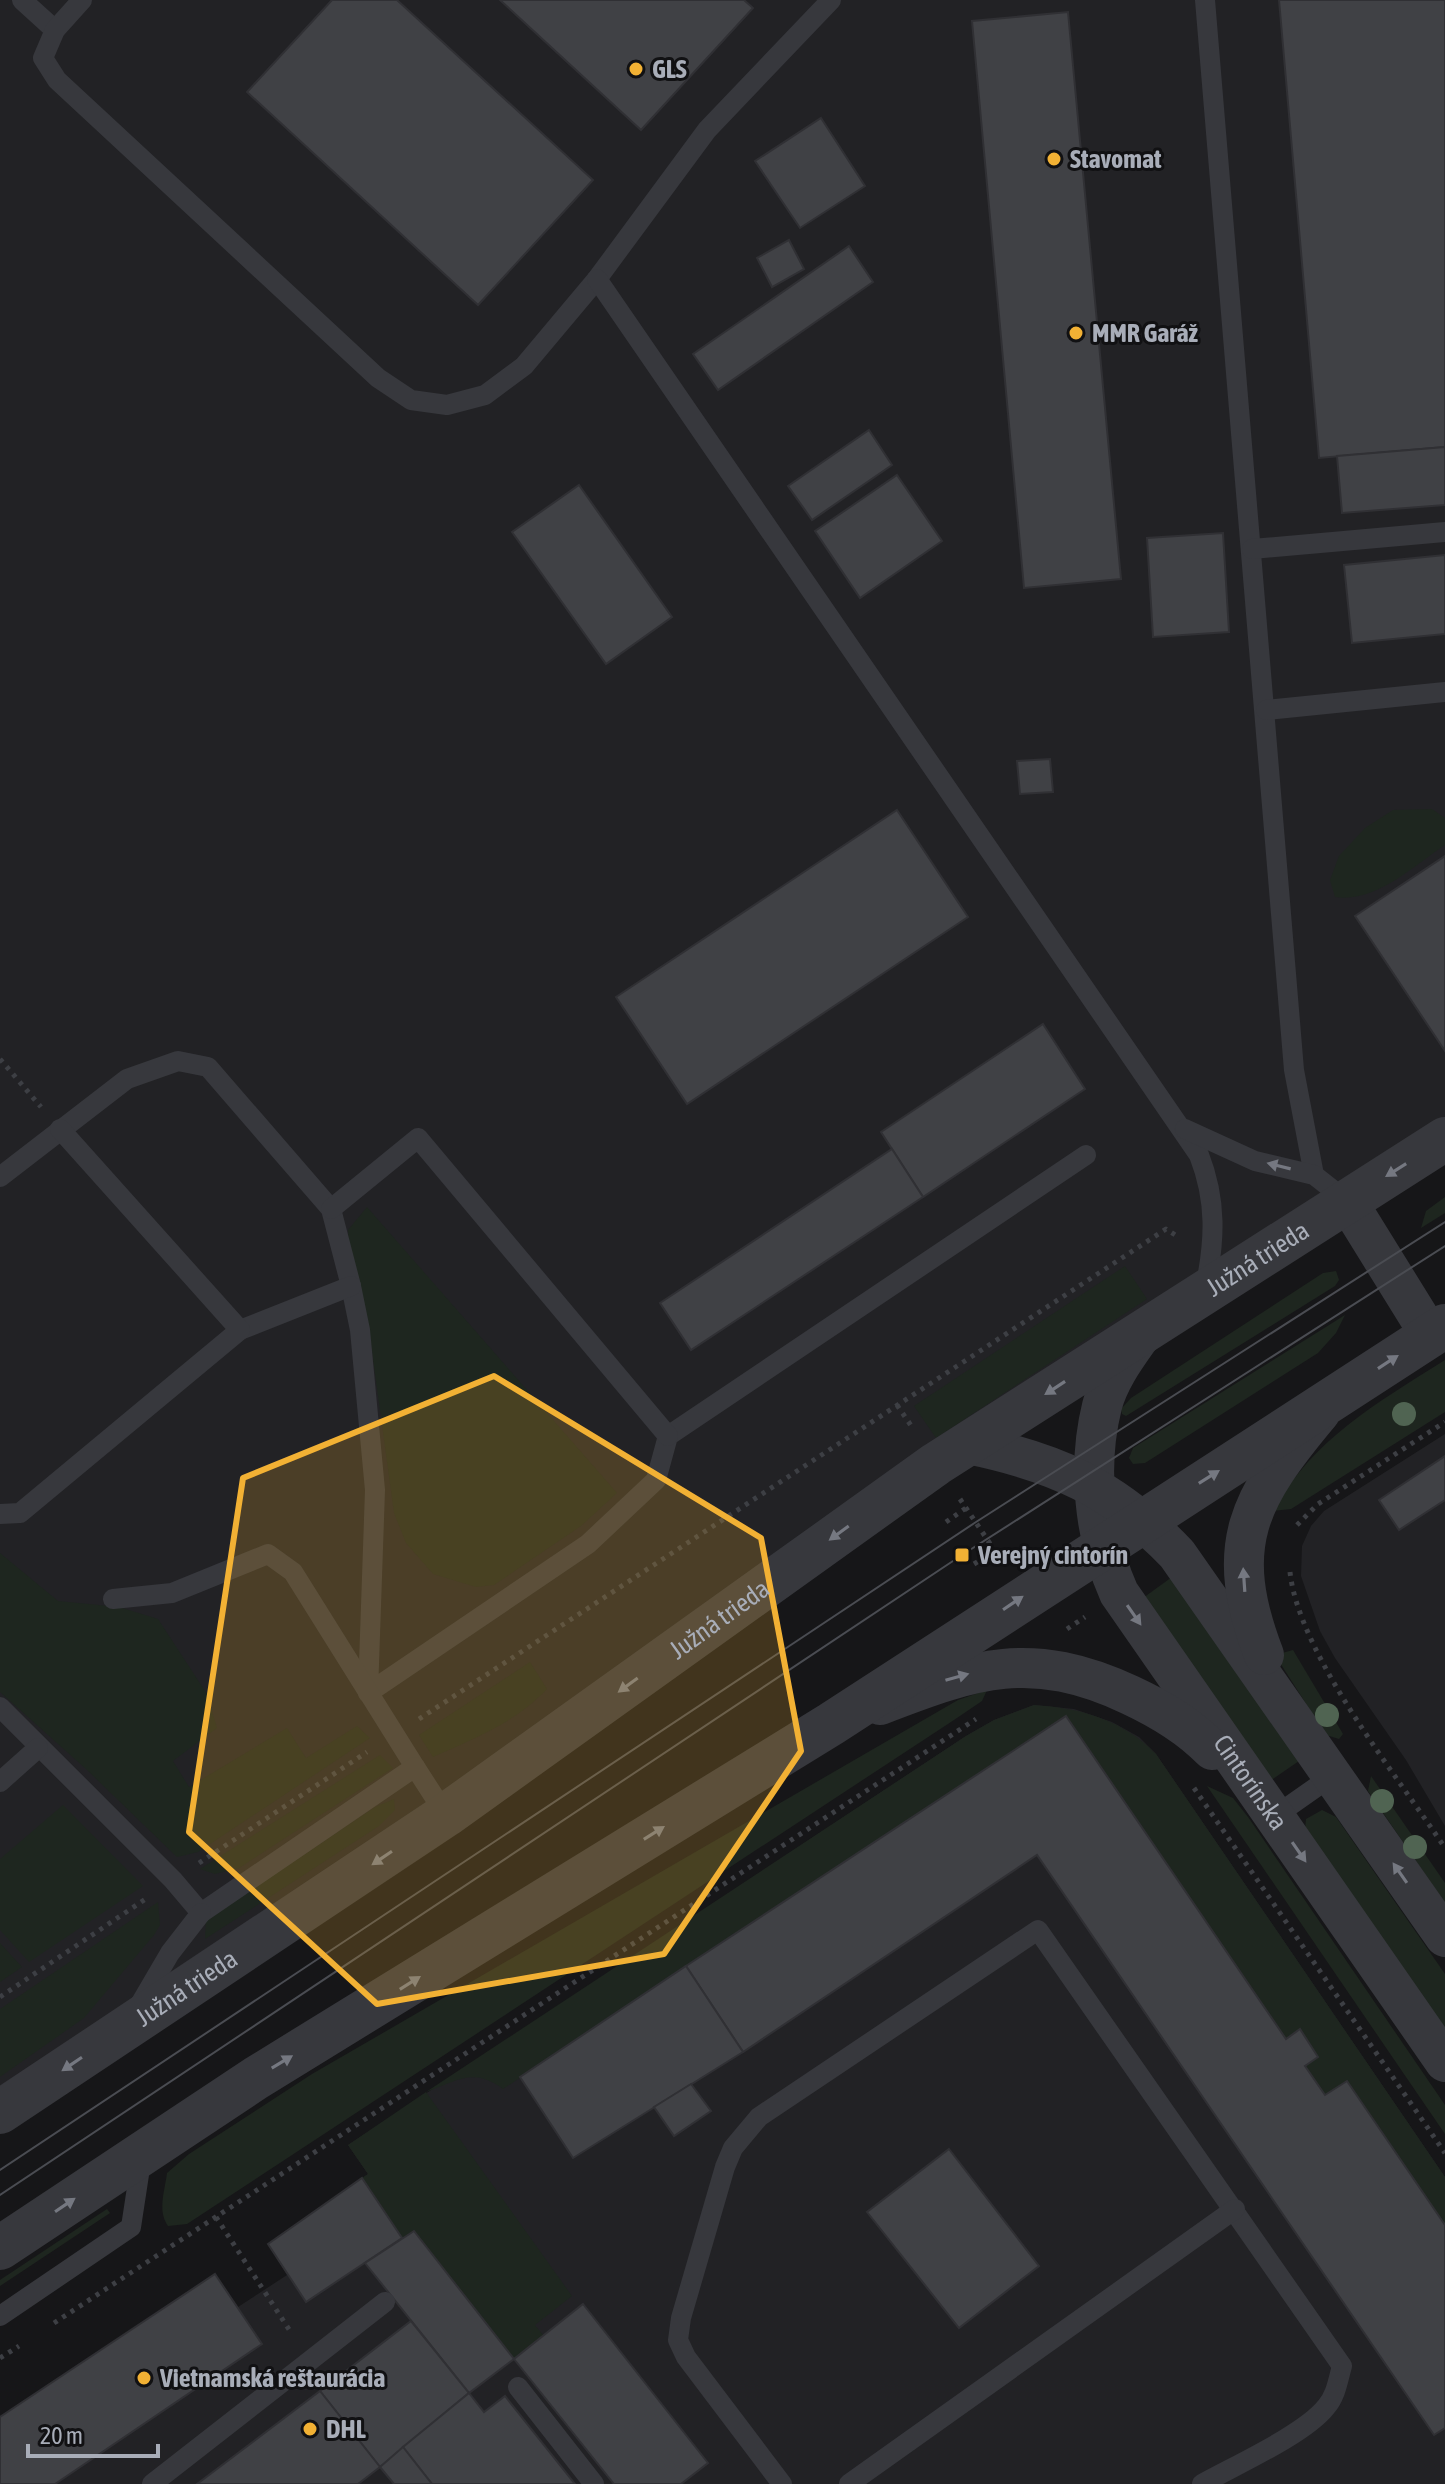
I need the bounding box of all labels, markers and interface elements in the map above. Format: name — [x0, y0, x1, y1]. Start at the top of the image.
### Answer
place label: GLS — [652, 54, 687, 84]
marker: GLS — [627, 60, 645, 78]
place label: Stavomat — [1070, 144, 1162, 174]
marker: Stavomat — [1045, 150, 1063, 168]
place label: MMR Garáž — [1092, 318, 1199, 348]
marker: MMR Garáž — [1067, 324, 1085, 342]
one-way arrow — [1267, 1160, 1292, 1172]
one-way arrow — [1385, 1163, 1407, 1177]
street label: Južná trieda — [1201, 1215, 1314, 1303]
one-way arrow — [1378, 1355, 1399, 1370]
one-way arrow — [1044, 1380, 1065, 1395]
one-way arrow — [1198, 1470, 1220, 1484]
one-way arrow — [829, 1525, 850, 1541]
place label: Verejný cintorín — [977, 1540, 1128, 1570]
marker: Verejný cintorín — [953, 1546, 971, 1564]
one-way arrow — [1237, 1567, 1250, 1592]
street label: Južná trieda — [663, 1573, 775, 1665]
one-way arrow — [1002, 1596, 1023, 1611]
one-way arrow — [1126, 1605, 1141, 1626]
one-way arrow — [945, 1670, 969, 1683]
one-way arrow — [617, 1677, 638, 1692]
street label: Cintorínska — [1207, 1729, 1294, 1836]
one-way arrow — [643, 1826, 665, 1840]
one-way arrow — [1291, 1841, 1306, 1862]
one-way arrow — [371, 1850, 392, 1865]
one-way arrow — [1393, 1863, 1409, 1884]
street label: Južná trieda — [130, 1943, 243, 2032]
one-way arrow — [399, 1976, 421, 1990]
one-way arrow — [271, 2055, 293, 2069]
one-way arrow — [61, 2057, 83, 2071]
one-way arrow — [54, 2198, 76, 2213]
place label: Vietnamská reštaurácia — [159, 2363, 385, 2393]
marker: Vietnamská reštaurácia — [135, 2369, 153, 2387]
scale bar — [28, 2408, 158, 2458]
place label: DHL — [326, 2414, 366, 2444]
marker: DHL — [301, 2420, 319, 2438]
text: 20 m — [40, 2422, 83, 2449]

